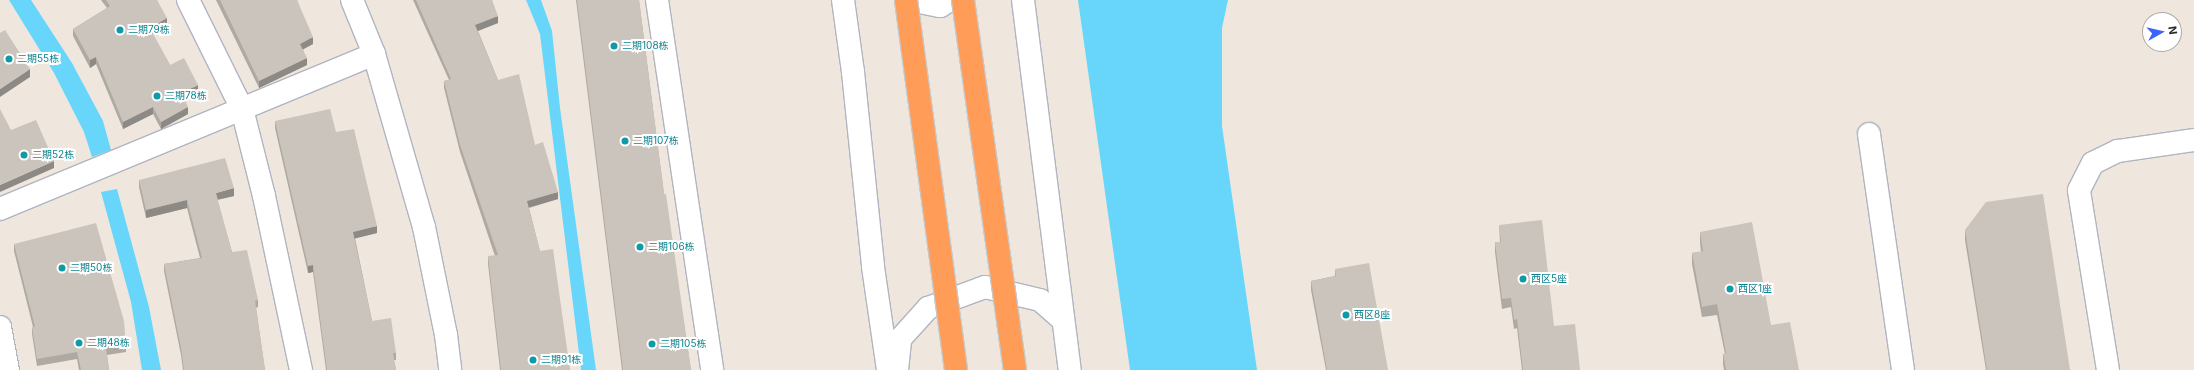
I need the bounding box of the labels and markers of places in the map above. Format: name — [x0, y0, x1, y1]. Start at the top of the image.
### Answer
place label: 二期79栋 — [128, 24, 170, 36]
marker: 二期79栋 — [115, 25, 125, 35]
place label: 二期108栋 — [622, 40, 669, 52]
marker: 二期108栋 — [609, 41, 619, 51]
place label: 二期55栋 — [17, 53, 59, 65]
marker: 二期55栋 — [4, 54, 14, 64]
place label: 二期78栋 — [165, 90, 207, 102]
marker: 二期78栋 — [152, 91, 162, 101]
place label: 二期107栋 — [633, 135, 679, 147]
marker: 二期107栋 — [620, 136, 630, 146]
place label: 二期52栋 — [32, 149, 74, 161]
marker: 二期52栋 — [19, 150, 29, 160]
place label: 二期106栋 — [648, 241, 695, 253]
marker: 二期106栋 — [635, 242, 645, 252]
place label: 二期50栋 — [70, 262, 112, 274]
marker: 二期50栋 — [57, 263, 67, 273]
place label: 西区5座 — [1531, 273, 1567, 285]
marker: 西区5座 — [1518, 274, 1528, 284]
place label: 西区1座 — [1738, 283, 1772, 295]
marker: 西区1座 — [1725, 284, 1735, 294]
place label: 西区8座 — [1354, 309, 1390, 321]
marker: 西区8座 — [1341, 310, 1351, 320]
place label: 二期48栋 — [87, 337, 130, 349]
marker: 二期48栋 — [74, 338, 84, 348]
place label: 二期105栋 — [660, 338, 706, 350]
marker: 二期105栋 — [647, 339, 657, 349]
place label: 二期91栋 — [541, 354, 581, 366]
marker: 二期91栋 — [528, 355, 538, 365]

